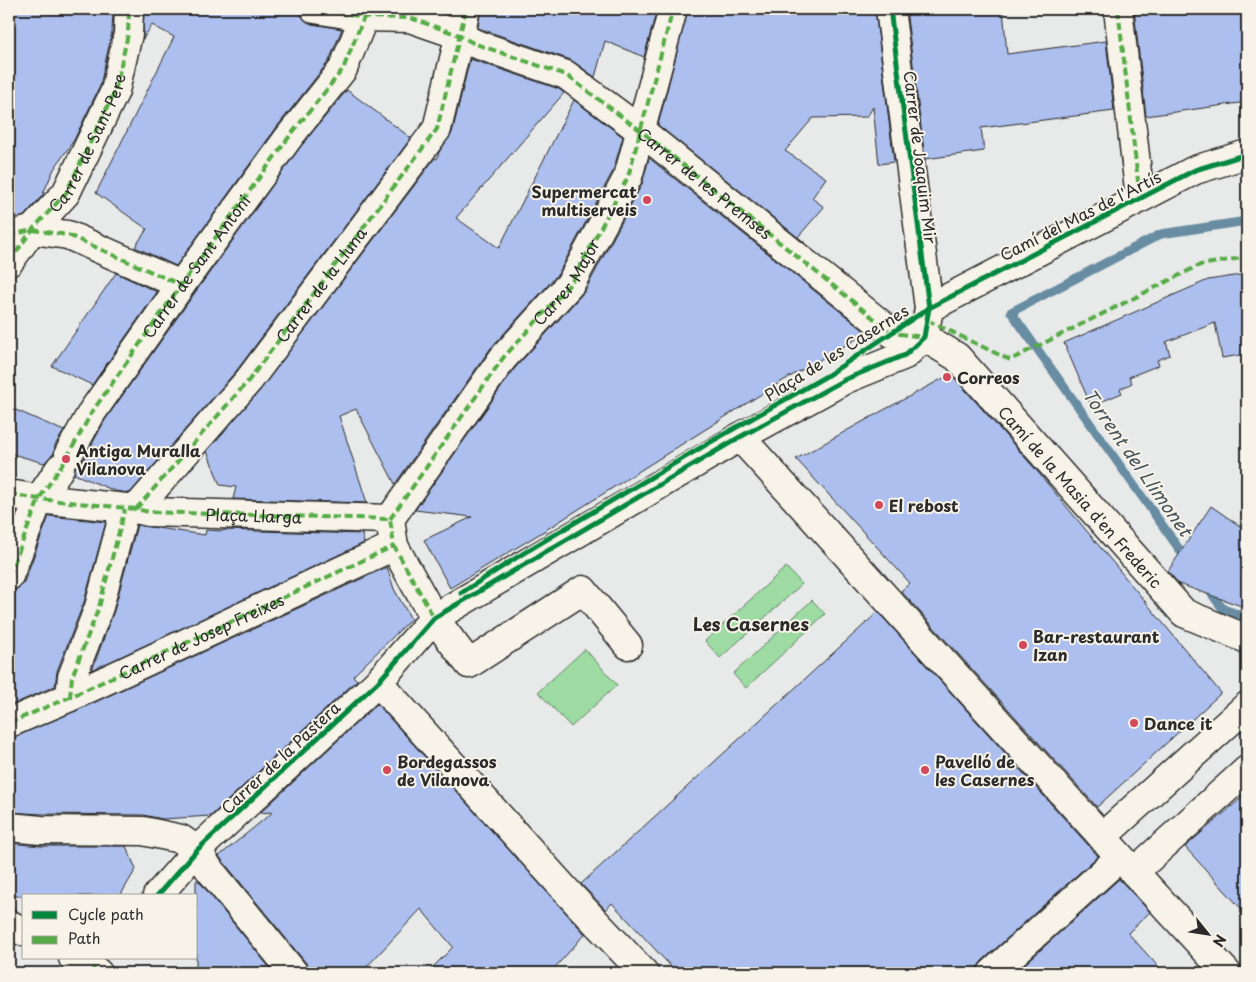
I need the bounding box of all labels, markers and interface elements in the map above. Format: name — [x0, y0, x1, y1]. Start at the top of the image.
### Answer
street label: Carrer de Joaquim Mir — [898, 69, 944, 246]
street label: Carrer de Sant Pere — [42, 71, 131, 218]
street label: Carrer de les Premses — [633, 121, 778, 244]
street label: Camí del Mas de l'Artís — [995, 164, 1165, 266]
place label: Supermercat multiserveis — [532, 179, 637, 221]
street label: Carrer de Sant Antoni — [136, 189, 255, 343]
marker: Supermercat multiserveis — [641, 194, 653, 206]
street label: Carrer de la Lluna — [269, 221, 372, 347]
street label: Carrer Major — [526, 233, 605, 330]
street label: Plaça de les Casernes — [759, 298, 913, 406]
place label: Correos — [957, 365, 1020, 389]
marker: Correos — [941, 371, 953, 383]
water label: Torrent del Llimonet — [1077, 383, 1201, 543]
street label: Camí de la Masia d'en Frederic — [993, 400, 1168, 593]
place label: Antiga Muralla Vilanova — [76, 438, 201, 480]
marker: Antiga Muralla Vilanova — [60, 453, 72, 465]
place label: El rebost — [889, 493, 959, 517]
marker: El rebost — [873, 499, 885, 511]
street label: Plaça Llarga — [205, 502, 302, 528]
street label: Carrer de Josep Freixes — [115, 587, 288, 685]
district label: Les Casernes — [693, 610, 809, 637]
place label: Bar-restaurant Izan — [1033, 624, 1160, 666]
marker: Bar-restaurant Izan — [1017, 639, 1029, 651]
street label: Carrer de la Pastera — [215, 695, 345, 819]
place label: Dance it — [1144, 711, 1213, 735]
marker: Dance it — [1128, 717, 1140, 729]
place label: Bordegassos de Vilanova — [397, 749, 497, 791]
place label: Pavelló de les Casernes — [935, 749, 1035, 791]
marker: Bordegassos de Vilanova — [381, 764, 393, 776]
marker: Pavelló de les Casernes — [919, 764, 931, 776]
legend — [22, 894, 198, 960]
text: Cycle path — [68, 902, 144, 925]
north arrow — [1184, 910, 1234, 960]
text: Path — [68, 926, 100, 949]
text: N — [1208, 931, 1232, 951]

